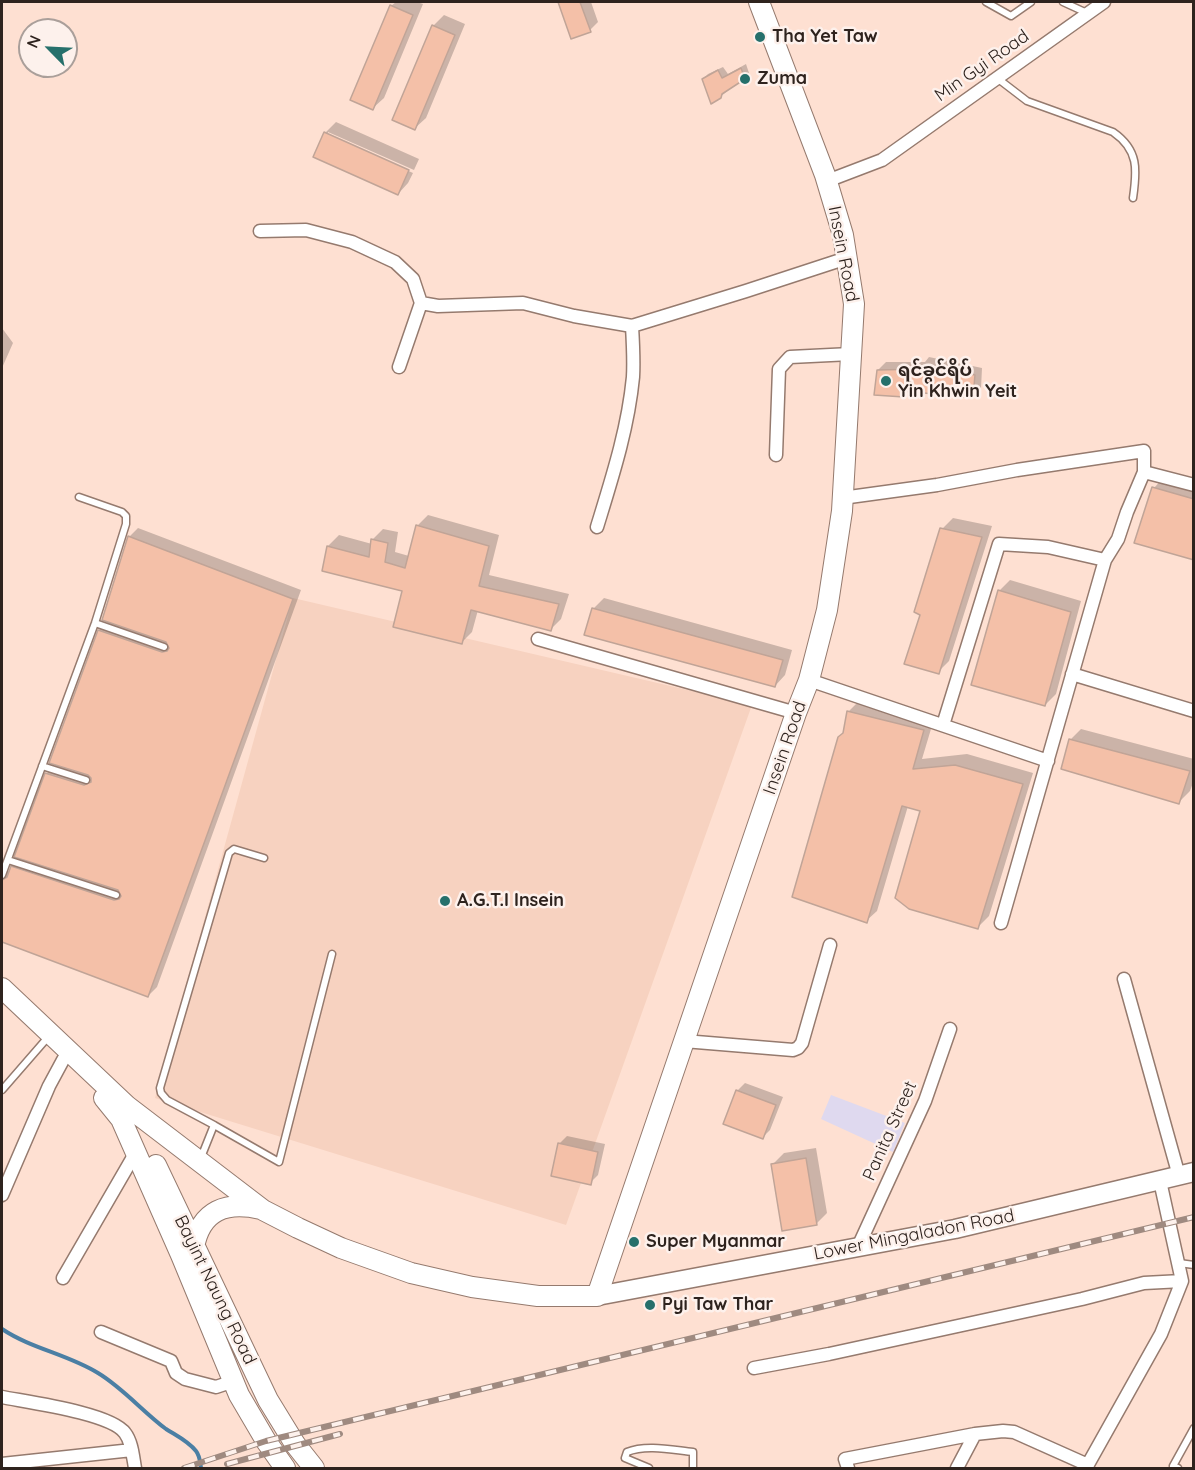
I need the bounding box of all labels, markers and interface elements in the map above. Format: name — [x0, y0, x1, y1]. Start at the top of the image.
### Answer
north arrow — [18, 18, 78, 78]
place label: Tha Yet Taw — [772, 26, 878, 48]
street label: Min Gyi Road — [931, 26, 1033, 106]
marker: Tha Yet Taw — [753, 30, 767, 44]
text: N — [22, 32, 45, 51]
place label: Zuma — [757, 68, 807, 90]
marker: Zuma — [738, 72, 752, 86]
street label: Insein Road — [823, 204, 863, 304]
place label: ရင်ခွင်ရိပ် Yin Khwin Yeit — [898, 360, 1017, 403]
marker: ရင်ခွင်ရိပ် Yin Khwin Yeit — [879, 374, 893, 388]
street label: Insein Road — [759, 698, 811, 798]
place label: A.G.T.I Insein — [457, 890, 564, 912]
marker: A.G.T.I Insein — [438, 894, 452, 908]
street label: Panita Street — [858, 1078, 922, 1184]
street label: Lower Mingaladon Road — [812, 1205, 1016, 1265]
street label: Bayint Naung Road — [169, 1212, 261, 1368]
place label: Super Myanmar — [646, 1231, 785, 1253]
marker: Super Myanmar — [627, 1235, 641, 1249]
place label: Pyi Taw Thar — [662, 1294, 773, 1316]
marker: Pyi Taw Thar — [643, 1298, 657, 1312]

